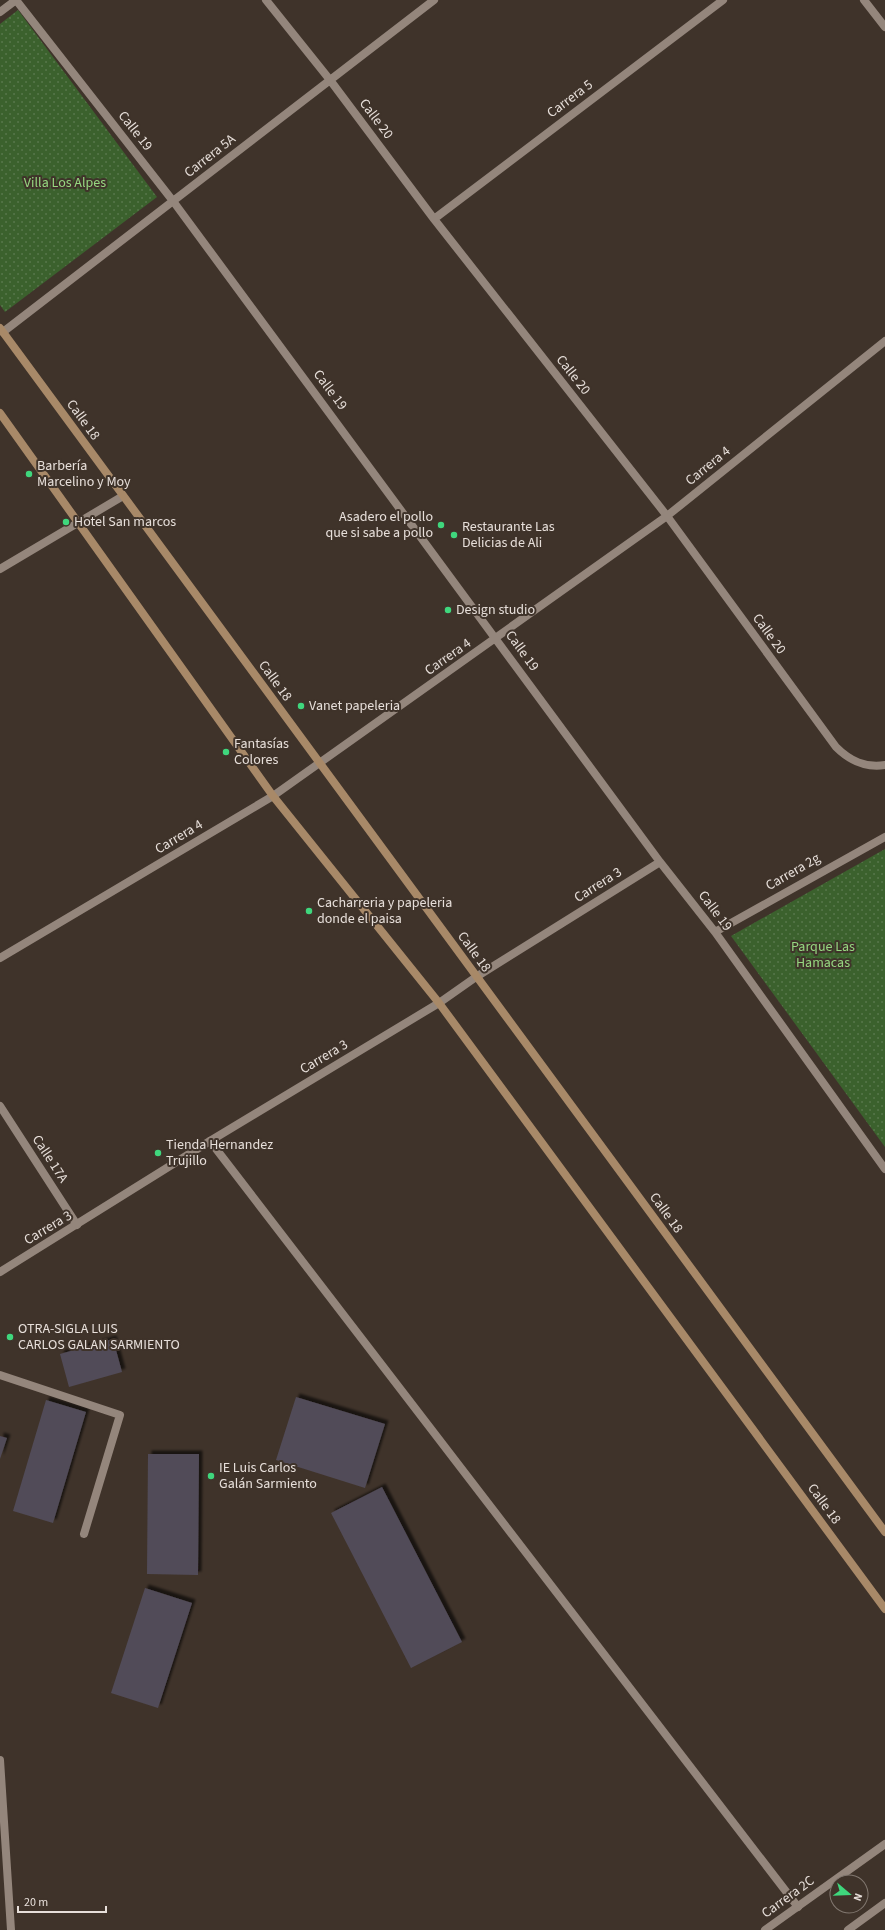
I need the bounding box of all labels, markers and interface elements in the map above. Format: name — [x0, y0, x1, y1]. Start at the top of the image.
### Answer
street label: Carrera 5 — [543, 75, 597, 123]
street label: Calle 20 — [354, 95, 398, 143]
street label: Calle 19 — [113, 107, 157, 155]
street label: Carrera 5A — [180, 129, 240, 183]
park label: Villa Los Alpes — [24, 173, 106, 193]
street label: Calle 20 — [551, 351, 595, 399]
street label: Calle 19 — [308, 366, 352, 414]
street label: Calle 18 — [61, 396, 105, 444]
street label: Carrera 4 — [681, 442, 735, 490]
place label: Barbería Marcelino y Moy — [37, 456, 131, 492]
marker: Barbería Marcelino y Moy — [24, 469, 34, 479]
place label: Asadero el pollo que si sabe a pollo — [325, 507, 433, 543]
place label: Hotel San marcos — [74, 512, 176, 532]
marker: Hotel San marcos — [61, 517, 71, 527]
place label: Restaurante Las Delicias de Ali — [462, 517, 555, 553]
marker: Asadero el pollo que si sabe a pollo — [436, 520, 446, 530]
marker: Restaurante Las Delicias de Ali — [449, 530, 459, 540]
place label: Design studio — [456, 600, 535, 620]
marker: Design studio — [443, 605, 453, 615]
street label: Calle 20 — [747, 610, 791, 658]
street label: Calle 19 — [500, 627, 544, 675]
street label: Carrera 4 — [421, 634, 475, 680]
street label: Calle 18 — [253, 657, 297, 705]
place label: Vanet papeleria — [309, 696, 400, 716]
marker: Vanet papeleria — [296, 701, 306, 711]
place label: Fantasías Colores — [234, 734, 289, 770]
marker: Fantasías Colores — [221, 747, 231, 757]
street label: Carrera 4 — [151, 815, 207, 859]
street label: Carrera 2g — [762, 848, 824, 896]
street label: Carrera 3 — [570, 862, 626, 908]
street label: Calle 19 — [693, 887, 737, 935]
place label: Cacharreria y papeleria donde el paisa — [317, 893, 452, 929]
marker: Cacharreria y papeleria donde el paisa — [304, 906, 314, 916]
street label: Calle 18 — [452, 928, 496, 976]
park label: Parque Las Hamacas — [791, 937, 855, 973]
street label: Carrera 3 — [296, 1035, 352, 1079]
street label: Calle 17A — [27, 1131, 73, 1187]
place label: Tienda Hernandez Trujillo — [166, 1135, 273, 1171]
marker: Tienda Hernandez Trujillo — [153, 1148, 163, 1158]
street label: Calle 18 — [644, 1189, 688, 1237]
street label: Carrera 3 — [20, 1206, 76, 1250]
place label: OTRA-SIGLA LUIS CARLOS GALAN SARMIENTO — [18, 1319, 180, 1355]
marker: OTRA-SIGLA LUIS CARLOS GALAN SARMIENTO — [5, 1332, 15, 1342]
place label: IE Luis Carlos Galán Sarmiento — [219, 1458, 317, 1494]
marker: IE Luis Carlos Galán Sarmiento — [206, 1471, 216, 1481]
street label: Calle 18 — [802, 1480, 846, 1528]
street label: Carrera 2C — [757, 1871, 819, 1923]
north arrow — [829, 1874, 869, 1914]
scale bar — [18, 1888, 106, 1914]
text: N — [850, 1891, 866, 1903]
text: 20 m — [24, 1894, 48, 1911]

